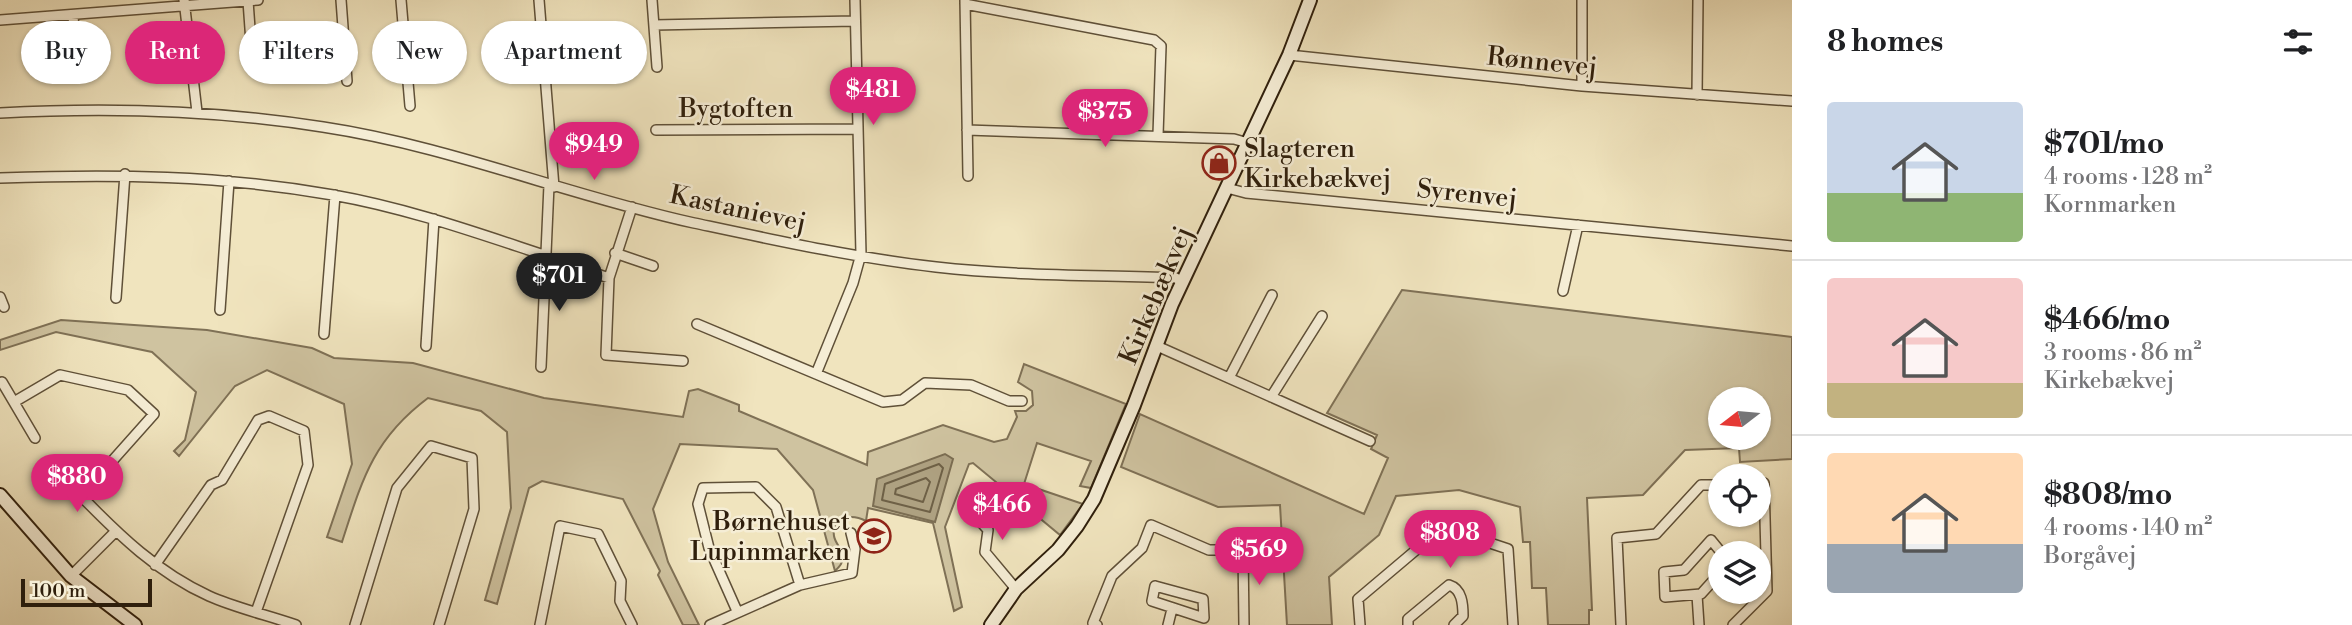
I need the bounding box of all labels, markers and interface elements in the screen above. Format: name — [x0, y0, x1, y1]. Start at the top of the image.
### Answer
chip: Buy — [21, 21, 111, 84]
chip: Rent — [125, 21, 225, 84]
chip: Filters — [239, 21, 358, 84]
chip: New — [372, 21, 467, 84]
chip: Apartment — [481, 21, 647, 84]
text: 8 homes — [1827, 23, 1943, 61]
icon: filters — [2279, 23, 2317, 61]
street label: Rønnevej — [1485, 40, 1599, 84]
pin: $481 — [832, 68, 914, 127]
text: $481 — [846, 76, 900, 104]
pin: $375 — [1064, 90, 1146, 149]
street label: Bygtoften — [678, 93, 793, 125]
text: $375 — [1078, 98, 1132, 126]
pin: $949 — [553, 122, 635, 182]
text: $701/mo — [2044, 125, 2164, 163]
icon: home — [1883, 130, 1967, 214]
text: $949 — [565, 131, 623, 159]
place label: Slagteren Kirkebækvej — [1244, 133, 1391, 195]
shop icon: Slagteren Kirkebækvej — [1200, 144, 1238, 182]
text: 4 rooms · 128 m² — [2044, 163, 2212, 191]
street label: Syrenvej — [1415, 173, 1519, 215]
street label: Kastanievej — [667, 179, 809, 239]
text: Kornmarken — [2044, 191, 2176, 219]
street label: Kirkebækvej — [1112, 221, 1199, 369]
pin: $701 — [518, 254, 600, 313]
text: $701 — [532, 262, 586, 290]
text: $466/mo — [2044, 301, 2170, 339]
icon: home — [1883, 306, 1967, 390]
text: 3 rooms · 86 m² — [2044, 339, 2201, 367]
text: Kirkebækvej — [2044, 367, 2174, 395]
north arrow — [1708, 387, 1771, 450]
map controls — [1708, 387, 1771, 604]
pin: $880 — [36, 454, 118, 514]
text: $880 — [47, 463, 107, 491]
button: locate — [1708, 464, 1771, 527]
text: $808/mo — [2044, 476, 2173, 514]
icon: home — [1883, 481, 1967, 565]
pin: $466 — [961, 482, 1043, 542]
text: $466 — [973, 491, 1031, 519]
place label: Børnehuset Lupinmarken — [690, 506, 850, 568]
pin: $808 — [1409, 510, 1491, 570]
text: 4 rooms · 140 m² — [2044, 514, 2212, 542]
school or university icon: Børnehuset Lupinmarken — [855, 517, 893, 555]
text: $808 — [1420, 519, 1480, 547]
pin: $569 — [1218, 528, 1300, 587]
text: $569 — [1231, 536, 1287, 564]
button: layers — [1708, 541, 1771, 604]
text: Borgåvej — [2044, 542, 2137, 570]
scale bar — [21, 576, 152, 608]
text: 100 m — [32, 579, 85, 603]

